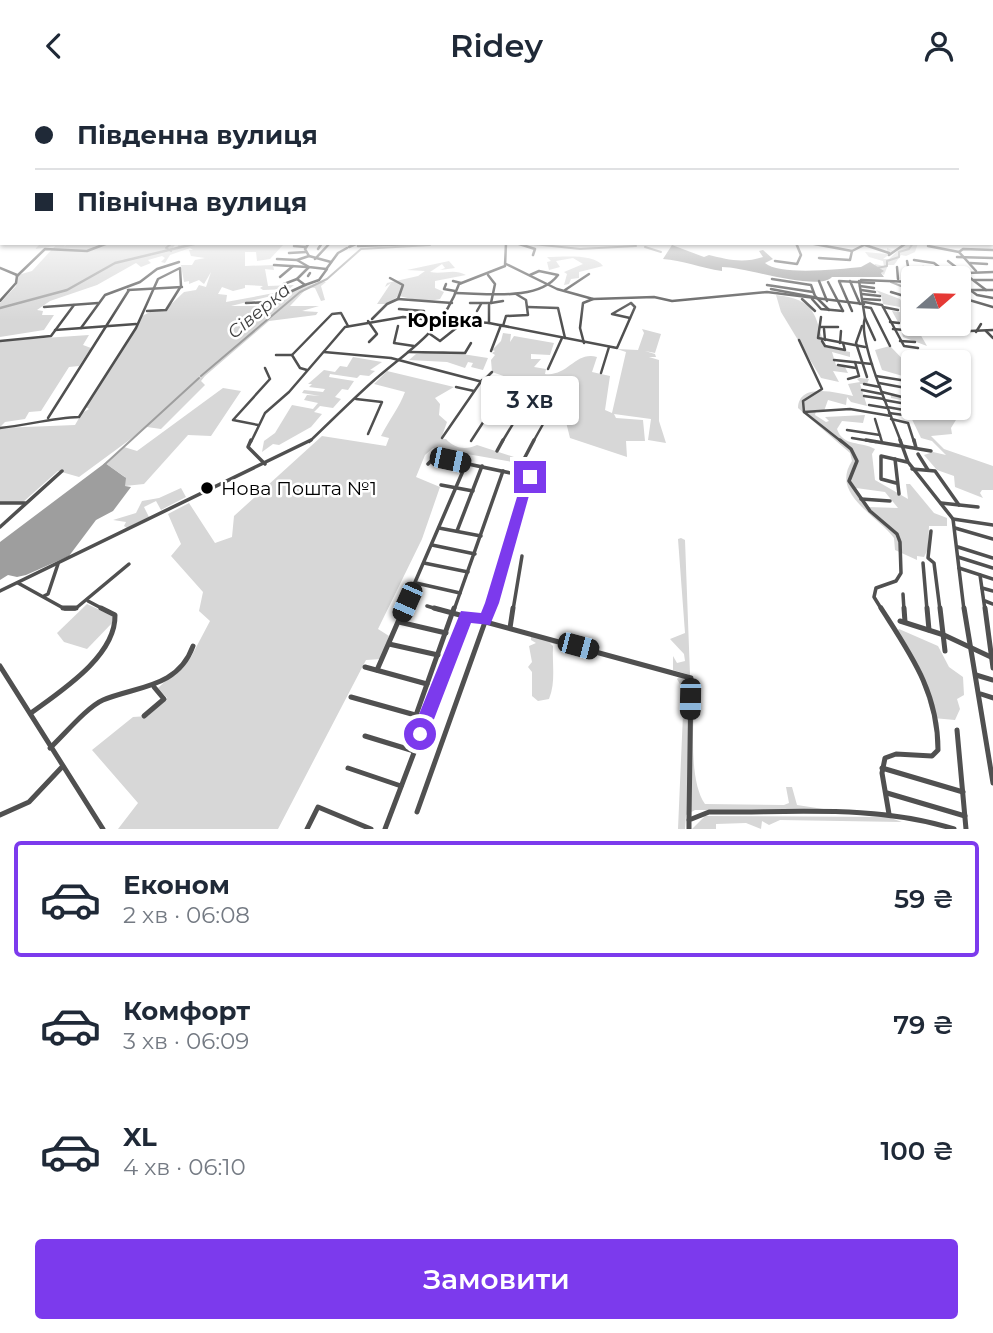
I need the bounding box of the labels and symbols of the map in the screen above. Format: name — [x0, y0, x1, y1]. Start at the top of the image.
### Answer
north arrow — [901, 266, 971, 336]
water label: Сіверка — [223, 278, 295, 344]
district label: Юрівка — [407, 309, 483, 332]
callout: 3 хв — [481, 375, 579, 425]
car — [428, 445, 473, 475]
route end — [514, 461, 546, 493]
place label: Нова Пошта №1 — [221, 477, 377, 500]
marker: Нова Пошта №1 — [199, 480, 215, 496]
car — [389, 579, 426, 625]
car — [555, 630, 602, 662]
car — [680, 678, 701, 720]
route start — [404, 718, 436, 750]

